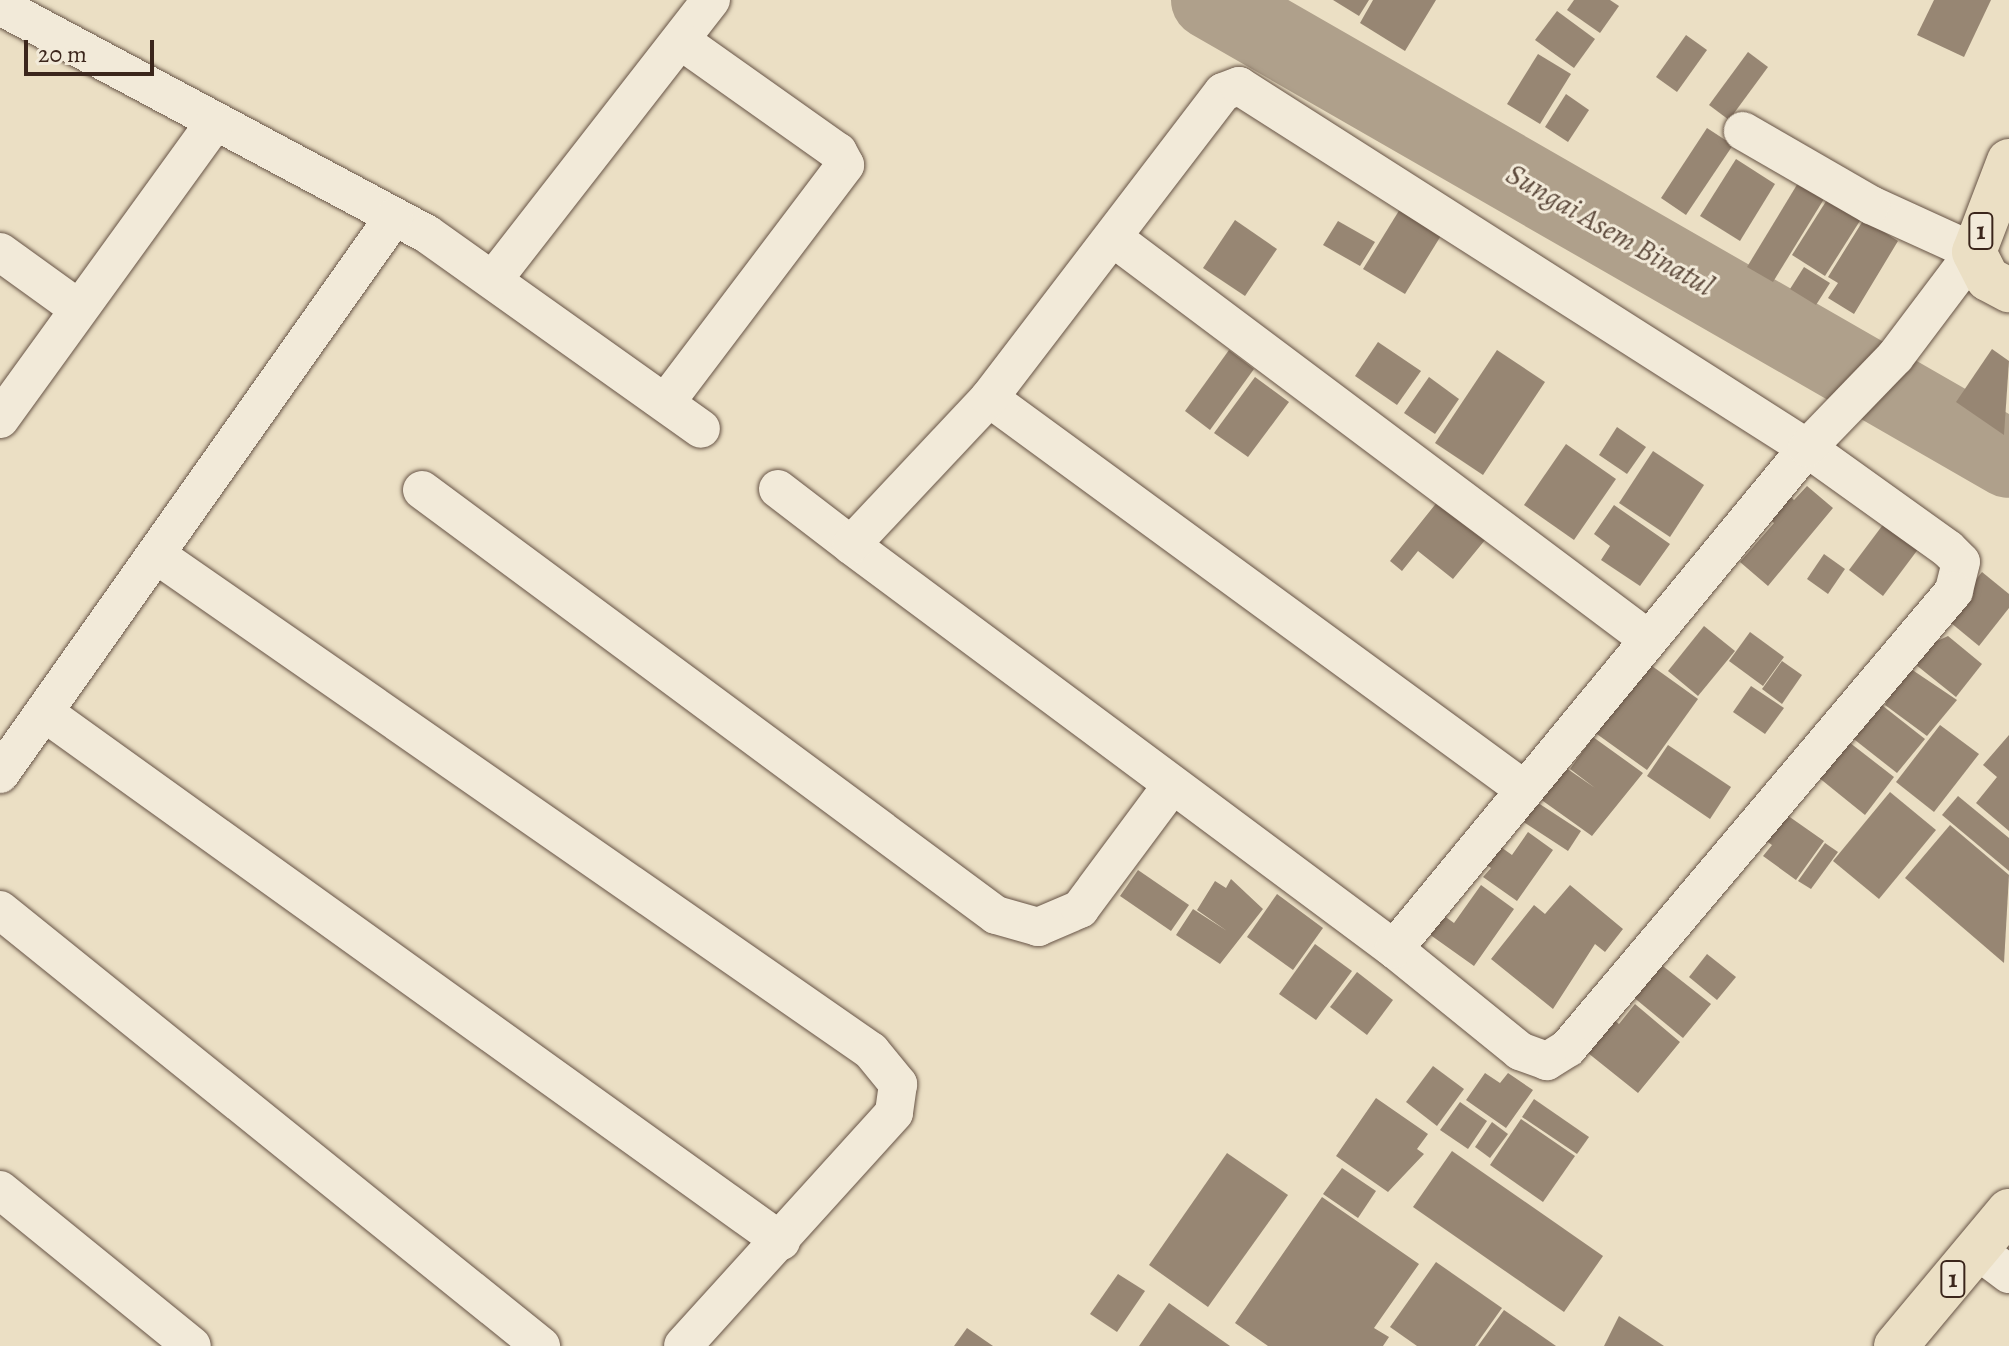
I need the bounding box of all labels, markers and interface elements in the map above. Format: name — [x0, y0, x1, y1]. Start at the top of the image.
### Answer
scale bar — [28, 24, 158, 74]
text: 20 m — [38, 38, 87, 70]
water label: Sungai Asem Binatul — [1500, 156, 1720, 304]
road number: 1 — [1967, 209, 1995, 253]
road number: 1 — [1939, 1257, 1967, 1301]

